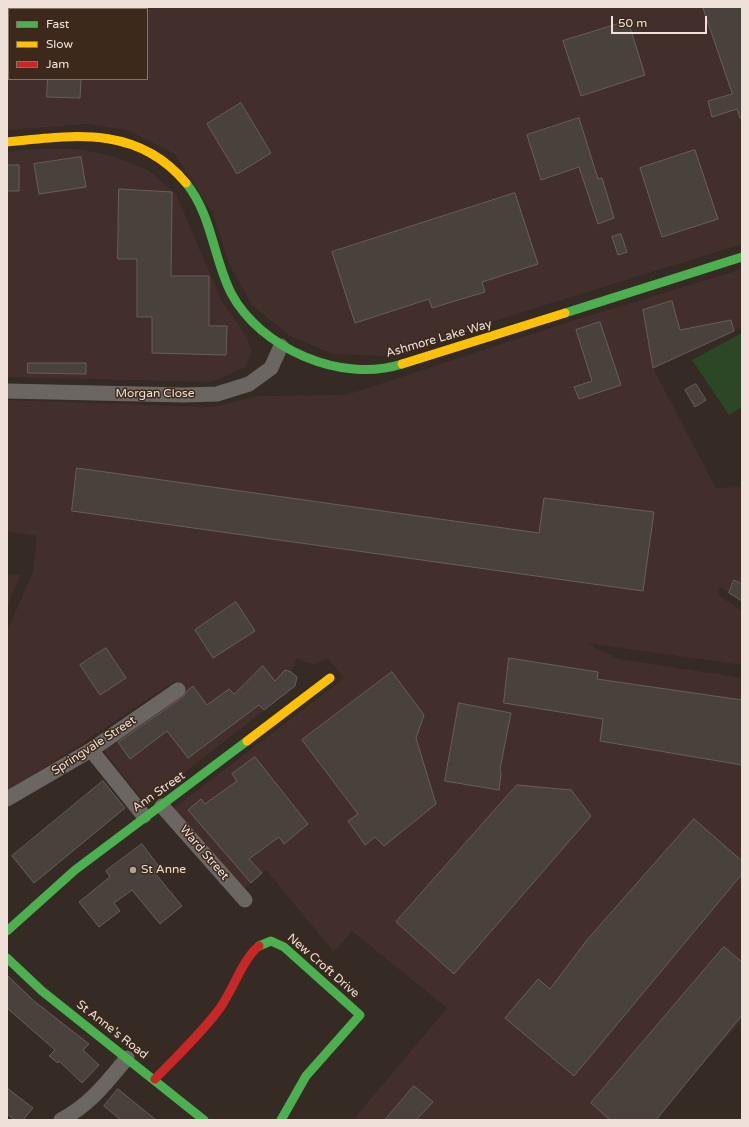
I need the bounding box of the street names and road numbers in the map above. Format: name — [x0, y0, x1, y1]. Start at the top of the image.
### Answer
street label: Ashmore Lake Way — [384, 317, 494, 361]
street label: Morgan Close — [115, 387, 195, 401]
street label: Springvale Street — [49, 713, 139, 779]
street label: Ann Street — [130, 769, 188, 815]
street label: Ward Street — [176, 823, 232, 883]
street label: New Croft Drive — [284, 931, 362, 1001]
street label: St Anne's Road — [73, 998, 151, 1062]

